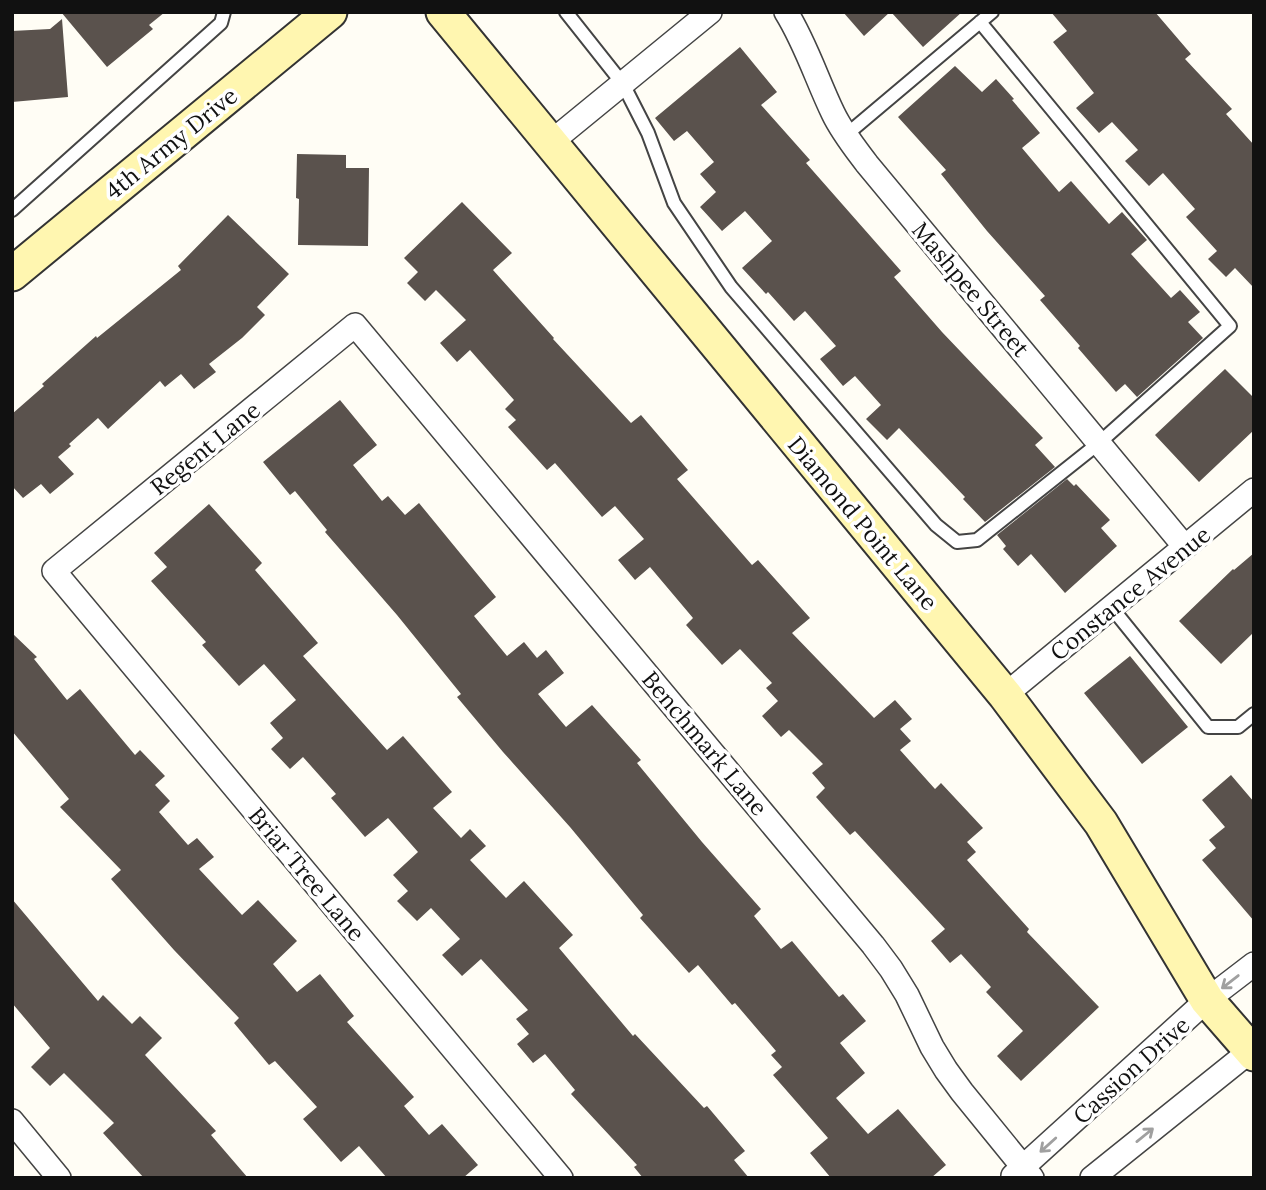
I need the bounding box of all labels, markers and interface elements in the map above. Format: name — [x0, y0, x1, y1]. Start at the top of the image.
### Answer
street label: 4th Army Drive — [99, 81, 243, 205]
street label: Mashpee Street — [906, 216, 1036, 362]
street label: Regent Lane — [144, 395, 266, 501]
street label: Diamond Point Lane — [782, 430, 944, 616]
street label: Constance Avenue — [1044, 520, 1216, 666]
street label: Benchmark Lane — [636, 665, 774, 821]
street label: Briar Tree Lane — [243, 801, 371, 947]
one-way arrow — [1222, 975, 1240, 990]
street label: Cassion Drive — [1067, 1010, 1195, 1130]
one-way arrow — [1136, 1127, 1154, 1143]
one-way arrow — [1039, 1137, 1057, 1153]

